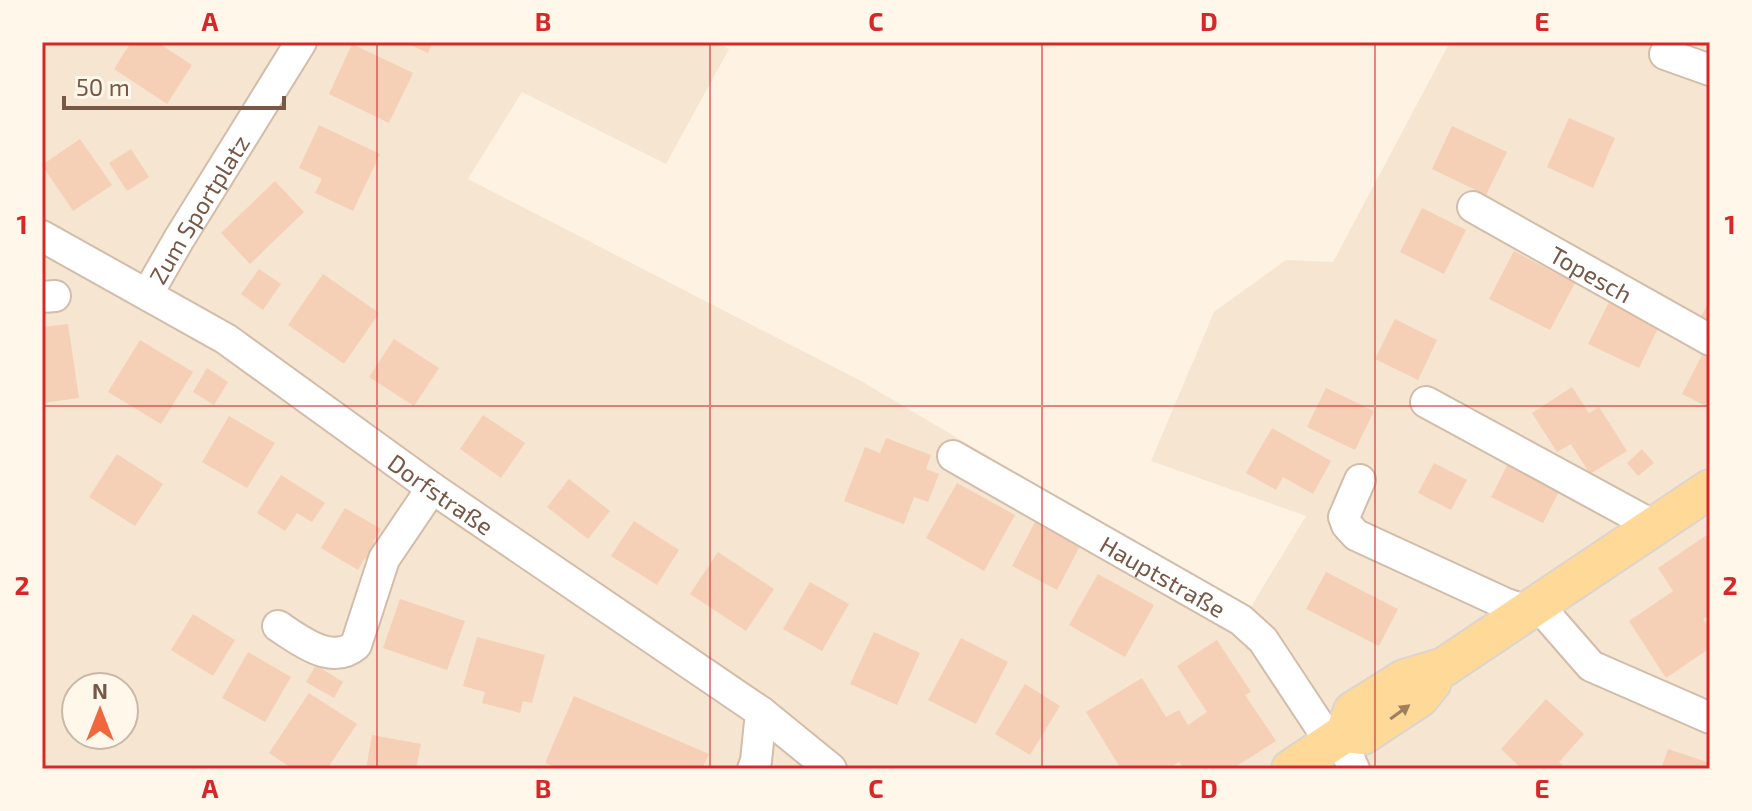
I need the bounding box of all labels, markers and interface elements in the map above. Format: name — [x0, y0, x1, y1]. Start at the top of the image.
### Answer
text: A — [202, 5, 219, 36]
text: B — [535, 5, 551, 36]
text: C — [868, 5, 884, 36]
text: D — [1200, 5, 1218, 36]
text: E — [1534, 5, 1550, 36]
scale bar — [64, 60, 284, 110]
text: 50 m — [76, 72, 130, 101]
street label: Zum Sportplatz — [142, 129, 255, 289]
text: 1 — [16, 208, 28, 239]
text: 1 — [1724, 208, 1736, 239]
street label: Topesch — [1545, 239, 1638, 308]
street label: Dorfstraße — [383, 447, 499, 540]
street label: Hauptstraße — [1096, 529, 1231, 623]
text: 2 — [14, 569, 30, 600]
text: 2 — [1722, 569, 1738, 600]
north arrow — [60, 671, 140, 751]
text: N — [92, 677, 108, 703]
one-way arrow — [1390, 704, 1411, 720]
text: A — [202, 772, 219, 803]
text: B — [535, 772, 551, 803]
text: C — [868, 772, 884, 803]
text: D — [1200, 772, 1218, 803]
text: E — [1534, 772, 1550, 803]

